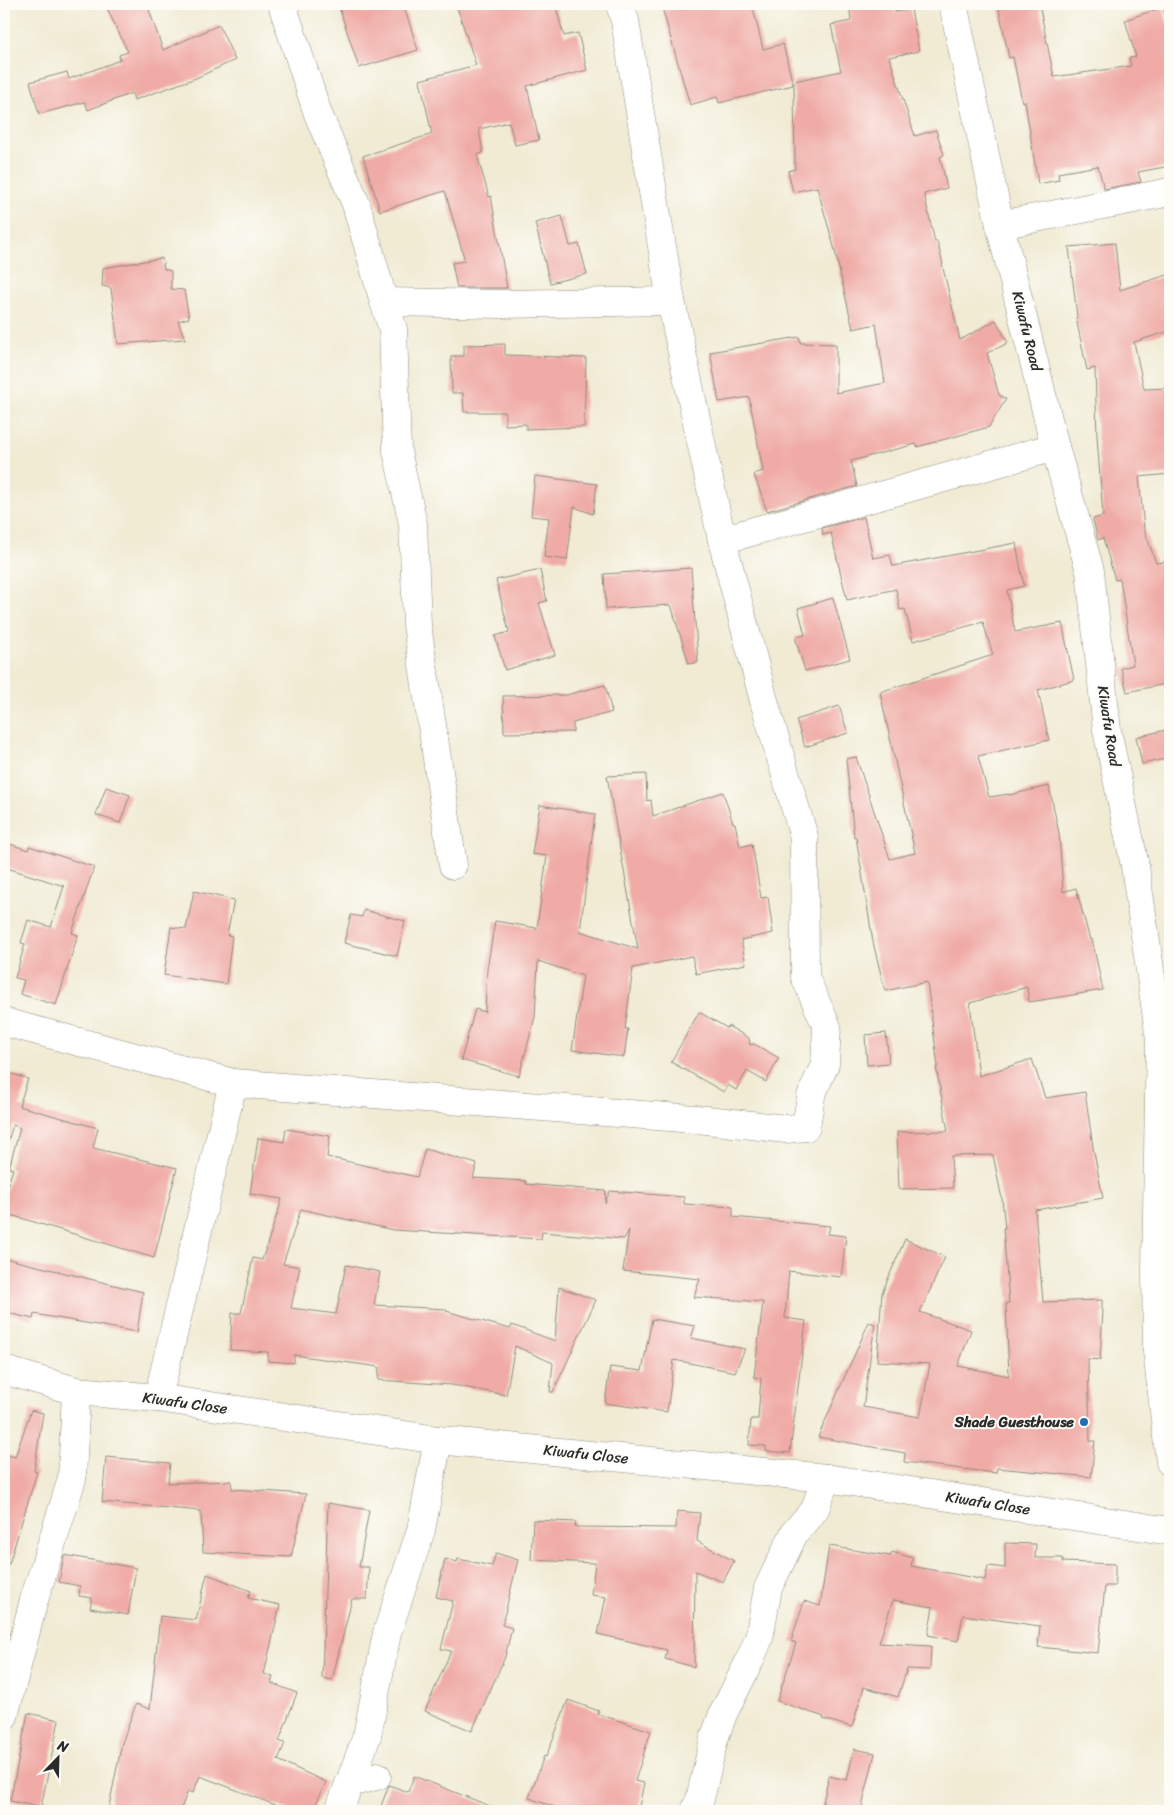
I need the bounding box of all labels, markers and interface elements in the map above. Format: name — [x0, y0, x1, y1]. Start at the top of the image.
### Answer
street label: Kiwafu Road — [1004, 288, 1050, 375]
street label: Kiwafu Road — [1090, 684, 1128, 769]
street label: Kiwafu Close — [141, 1384, 229, 1422]
place label: Shade Guesthouse — [953, 1409, 1074, 1435]
marker: Shade Guesthouse — [1078, 1416, 1090, 1428]
street label: Kiwafu Close — [542, 1437, 630, 1471]
street label: Kiwafu Close — [944, 1483, 1033, 1523]
north arrow — [32, 1732, 82, 1782]
text: N — [53, 1733, 73, 1760]

